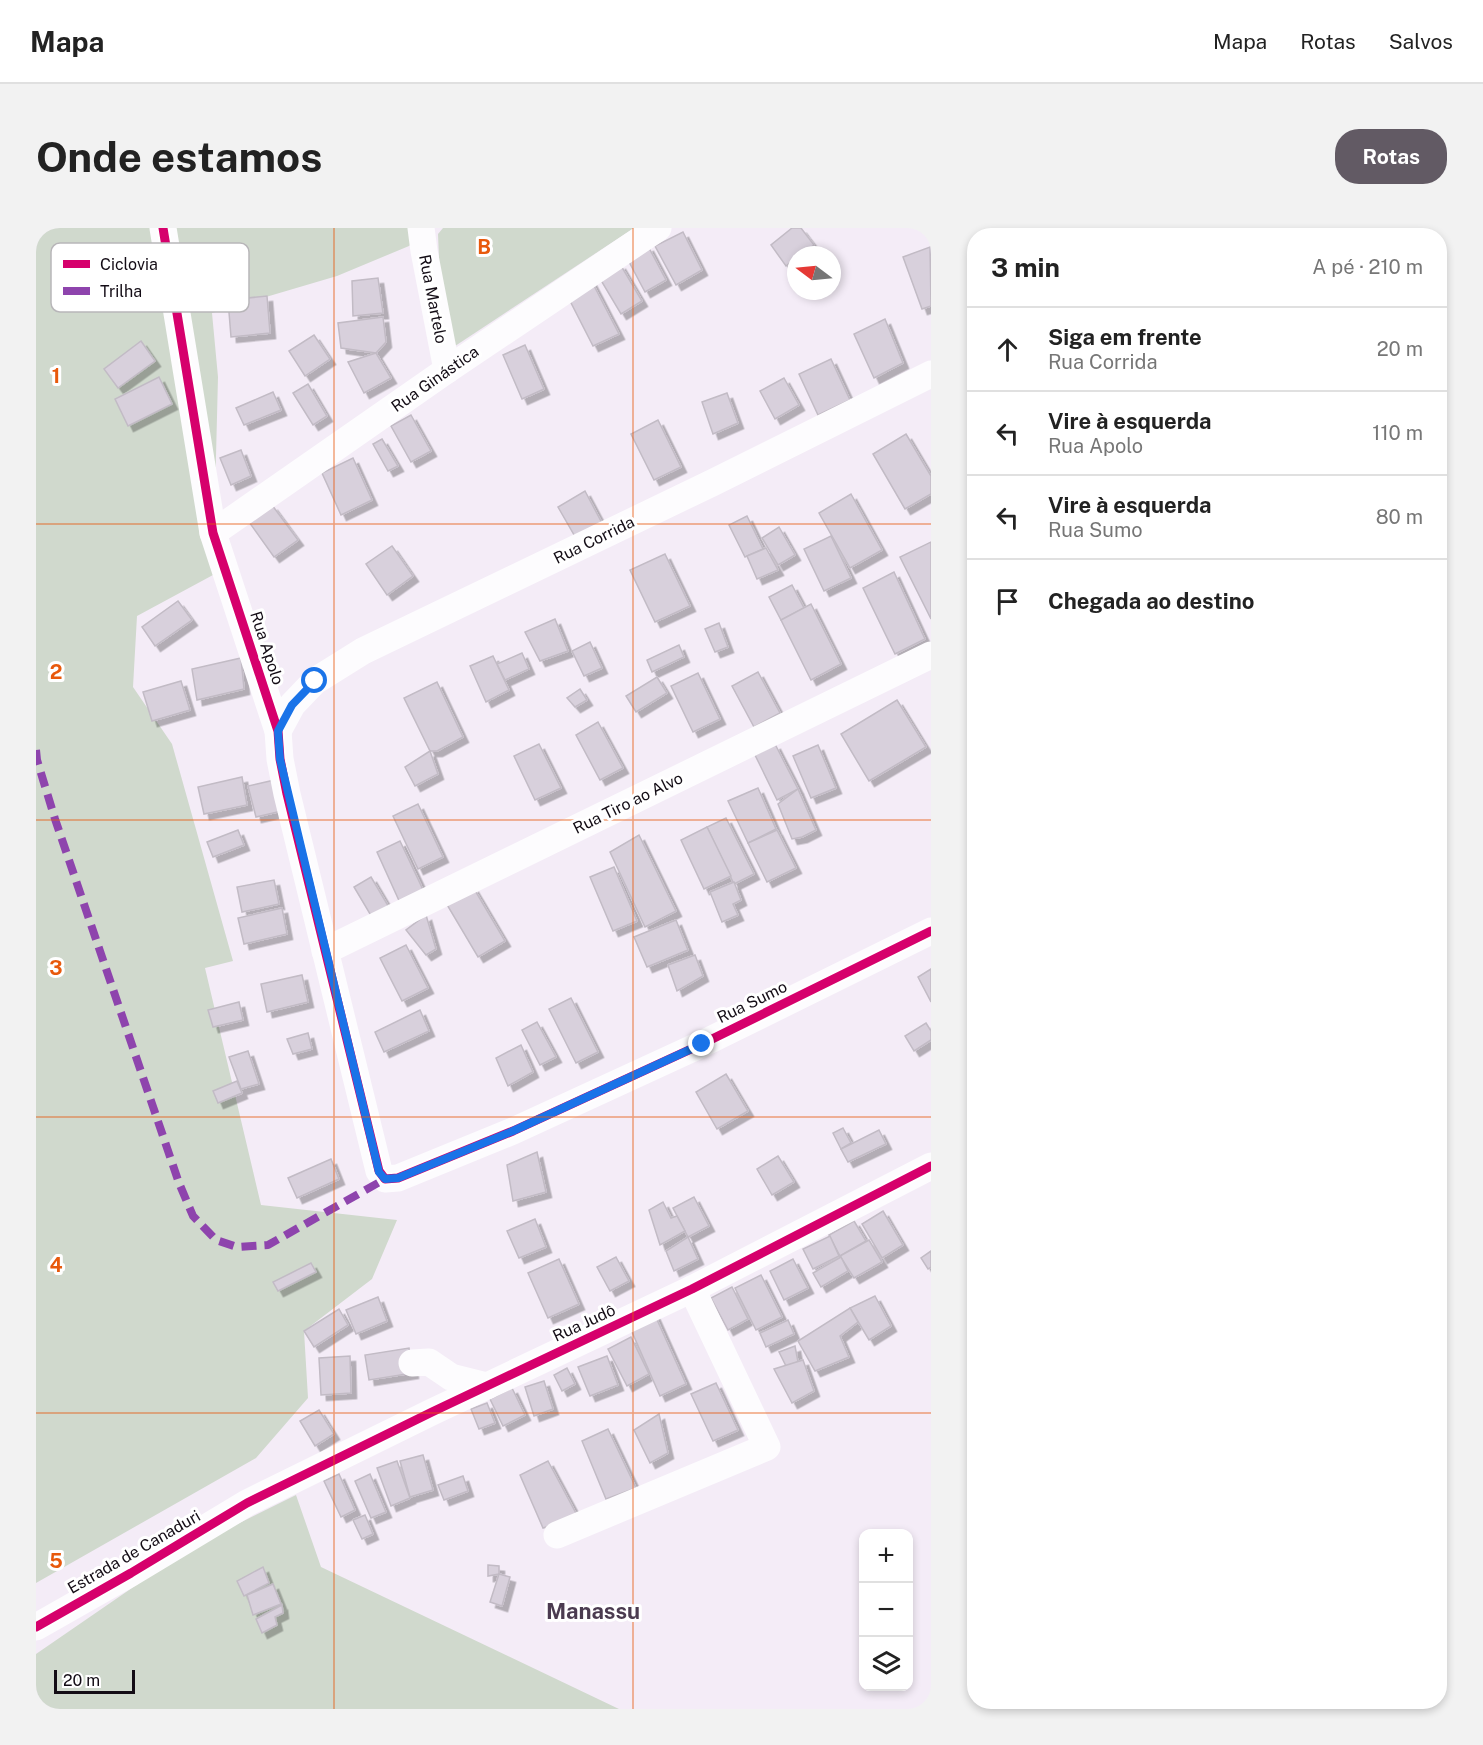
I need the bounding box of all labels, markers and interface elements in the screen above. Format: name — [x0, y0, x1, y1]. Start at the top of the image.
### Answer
text: Mapa — [30, 25, 104, 58]
text: Mapa — [1213, 29, 1267, 54]
text: Rotas — [1300, 29, 1356, 54]
text: Salvos — [1389, 29, 1453, 54]
button: Rotas — [1335, 129, 1447, 184]
text: Onde estamos — [36, 132, 322, 181]
text: B — [477, 235, 491, 259]
legend — [51, 243, 249, 312]
north arrow — [787, 246, 841, 300]
text: 3 min — [991, 252, 1060, 283]
street label: Rua Martelo — [415, 253, 451, 345]
text: Ciclovia — [100, 255, 158, 274]
text: A pé · 210 m — [1312, 255, 1423, 279]
text: Trilha — [100, 282, 142, 301]
text: Siga em frente — [1048, 324, 1202, 350]
icon: ahead — [991, 333, 1024, 366]
text: 20 m — [1377, 337, 1423, 361]
street label: Rua Ginástica — [388, 342, 482, 416]
text: Rua Corrida — [1048, 350, 1158, 374]
text: 1 — [52, 364, 60, 388]
text: Vire à esquerda — [1048, 408, 1212, 434]
icon: left — [991, 417, 1024, 450]
text: 110 m — [1372, 421, 1423, 445]
text: Rua Apolo — [1048, 434, 1143, 458]
text: Vire à esquerda — [1048, 492, 1212, 518]
icon: left — [991, 501, 1024, 534]
text: 80 m — [1376, 505, 1423, 529]
street label: Rua Corrida — [550, 512, 638, 568]
text: Rua Sumo — [1048, 518, 1143, 542]
icon: arrive — [991, 585, 1024, 618]
text: Chegada ao destino — [1048, 588, 1254, 614]
street label: Rua Apolo — [246, 609, 288, 687]
text: 2 — [50, 660, 62, 684]
route start — [301, 667, 327, 693]
street label: Rua Tiro ao Alvo — [570, 768, 686, 838]
text: 3 — [49, 956, 63, 980]
street label: Rua Sumo — [714, 977, 790, 1027]
route end — [688, 1030, 714, 1056]
text: 4 — [49, 1253, 63, 1277]
street label: Rua Judô — [550, 1300, 618, 1346]
street label: Estrada de Canaduri — [64, 1506, 204, 1598]
map controls — [859, 1529, 913, 1691]
button: + — [859, 1529, 913, 1583]
text: 5 — [49, 1549, 63, 1573]
button: − — [859, 1583, 913, 1637]
district label: Manassu — [546, 1598, 640, 1624]
button: layers — [859, 1637, 913, 1691]
scale bar — [54, 1667, 135, 1694]
text: 20 m — [63, 1671, 100, 1690]

